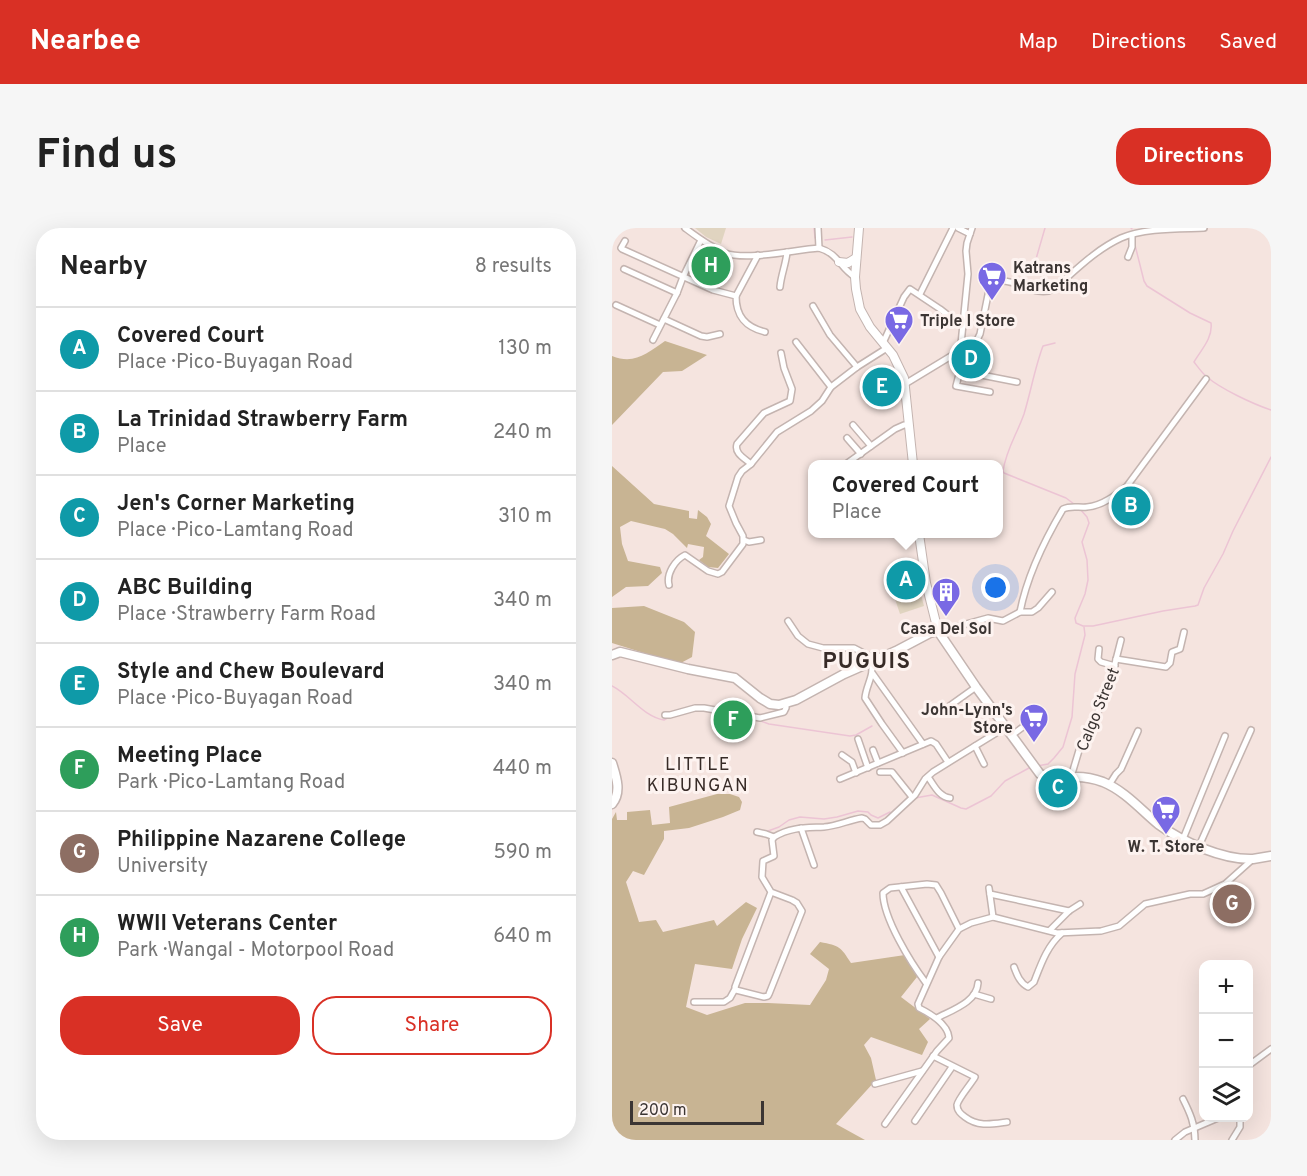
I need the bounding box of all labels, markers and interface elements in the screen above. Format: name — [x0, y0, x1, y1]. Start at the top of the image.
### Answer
text: Nearbee — [30, 24, 141, 60]
text: Map — [1018, 29, 1058, 56]
text: Directions — [1091, 29, 1186, 56]
text: Saved — [1219, 29, 1277, 56]
button: Directions — [1116, 128, 1271, 185]
text: Find us — [36, 130, 177, 183]
pin: H — [692, 243, 730, 288]
text: Nearby — [60, 251, 148, 284]
text: 8 results — [475, 254, 552, 280]
place label: Katrans Marketing — [1013, 259, 1088, 297]
supermarket icon: Katrans Marketing — [976, 260, 1008, 302]
supermarket icon: Triple I Store — [883, 304, 915, 346]
place label: Triple I Store — [920, 312, 1015, 332]
text: Covered Court — [117, 323, 264, 350]
text: A — [72, 336, 87, 362]
text: 130 m — [498, 336, 552, 362]
pin: D — [952, 336, 990, 382]
text: Place · Pico-Buyagan Road — [117, 350, 353, 376]
pin: E — [862, 364, 902, 410]
text: La Trinidad Strawberry Farm — [117, 407, 408, 434]
text: B — [73, 420, 86, 446]
text: 240 m — [493, 420, 552, 446]
text: Place — [117, 434, 167, 460]
popup — [808, 460, 1003, 538]
text: Covered Court — [832, 473, 979, 500]
pin: B — [1112, 484, 1150, 528]
text: Jen's Corner Marketing — [117, 491, 355, 518]
text: Place — [832, 500, 881, 526]
text: C — [73, 504, 86, 530]
text: 310 m — [498, 504, 552, 530]
text: Place · Pico-Lamtang Road — [117, 518, 353, 544]
pin: A — [886, 558, 926, 602]
your location — [981, 573, 1010, 602]
text: ABC Building — [117, 575, 253, 602]
building icon: Casa Del Sol — [930, 576, 962, 618]
text: D — [72, 588, 87, 614]
text: 340 m — [493, 588, 552, 614]
text: Place · Strawberry Farm Road — [117, 602, 376, 628]
place label: Casa Del Sol — [900, 620, 992, 640]
district label: PUGUIS — [822, 649, 912, 676]
text: Style and Chew Boulevard — [117, 659, 385, 686]
street label: Calgo Street — [1073, 665, 1125, 755]
text: E — [73, 672, 86, 698]
text: 340 m — [493, 672, 552, 698]
text: Place · Pico-Buyagan Road — [117, 686, 353, 712]
pin: F — [714, 698, 752, 742]
place label: John-Lynn's Store — [921, 701, 1013, 739]
supermarket icon: John-Lynn's Store — [1018, 702, 1050, 744]
text: Meeting Place — [117, 743, 262, 770]
district label: LITTLE KIBUNGAN — [647, 754, 749, 798]
text: F — [74, 756, 85, 782]
text: 440 m — [493, 756, 552, 782]
pin: C — [1038, 766, 1078, 810]
text: Park · Pico-Lamtang Road — [117, 770, 345, 796]
supermarket icon: W. T. Store — [1150, 794, 1182, 836]
text: Philippine Nazarene College — [117, 827, 406, 854]
place label: W. T. Store — [1128, 838, 1205, 858]
text: G — [73, 840, 86, 866]
text: 590 m — [494, 840, 552, 866]
text: University — [117, 854, 208, 880]
pin: G — [1212, 882, 1252, 926]
text: WWII Veterans Center — [117, 911, 337, 938]
text: H — [72, 924, 87, 950]
text: 640 m — [493, 924, 552, 950]
text: Park · Wangal - Motorpool Road — [117, 938, 394, 964]
map controls — [1199, 960, 1253, 1122]
button: + — [1199, 960, 1253, 1014]
button: Save — [60, 996, 300, 1055]
button: Share — [312, 996, 552, 1055]
button: − — [1199, 1014, 1253, 1068]
button: layers — [1199, 1068, 1253, 1122]
scale bar — [630, 1098, 764, 1126]
text: 200 m — [639, 1101, 687, 1121]

